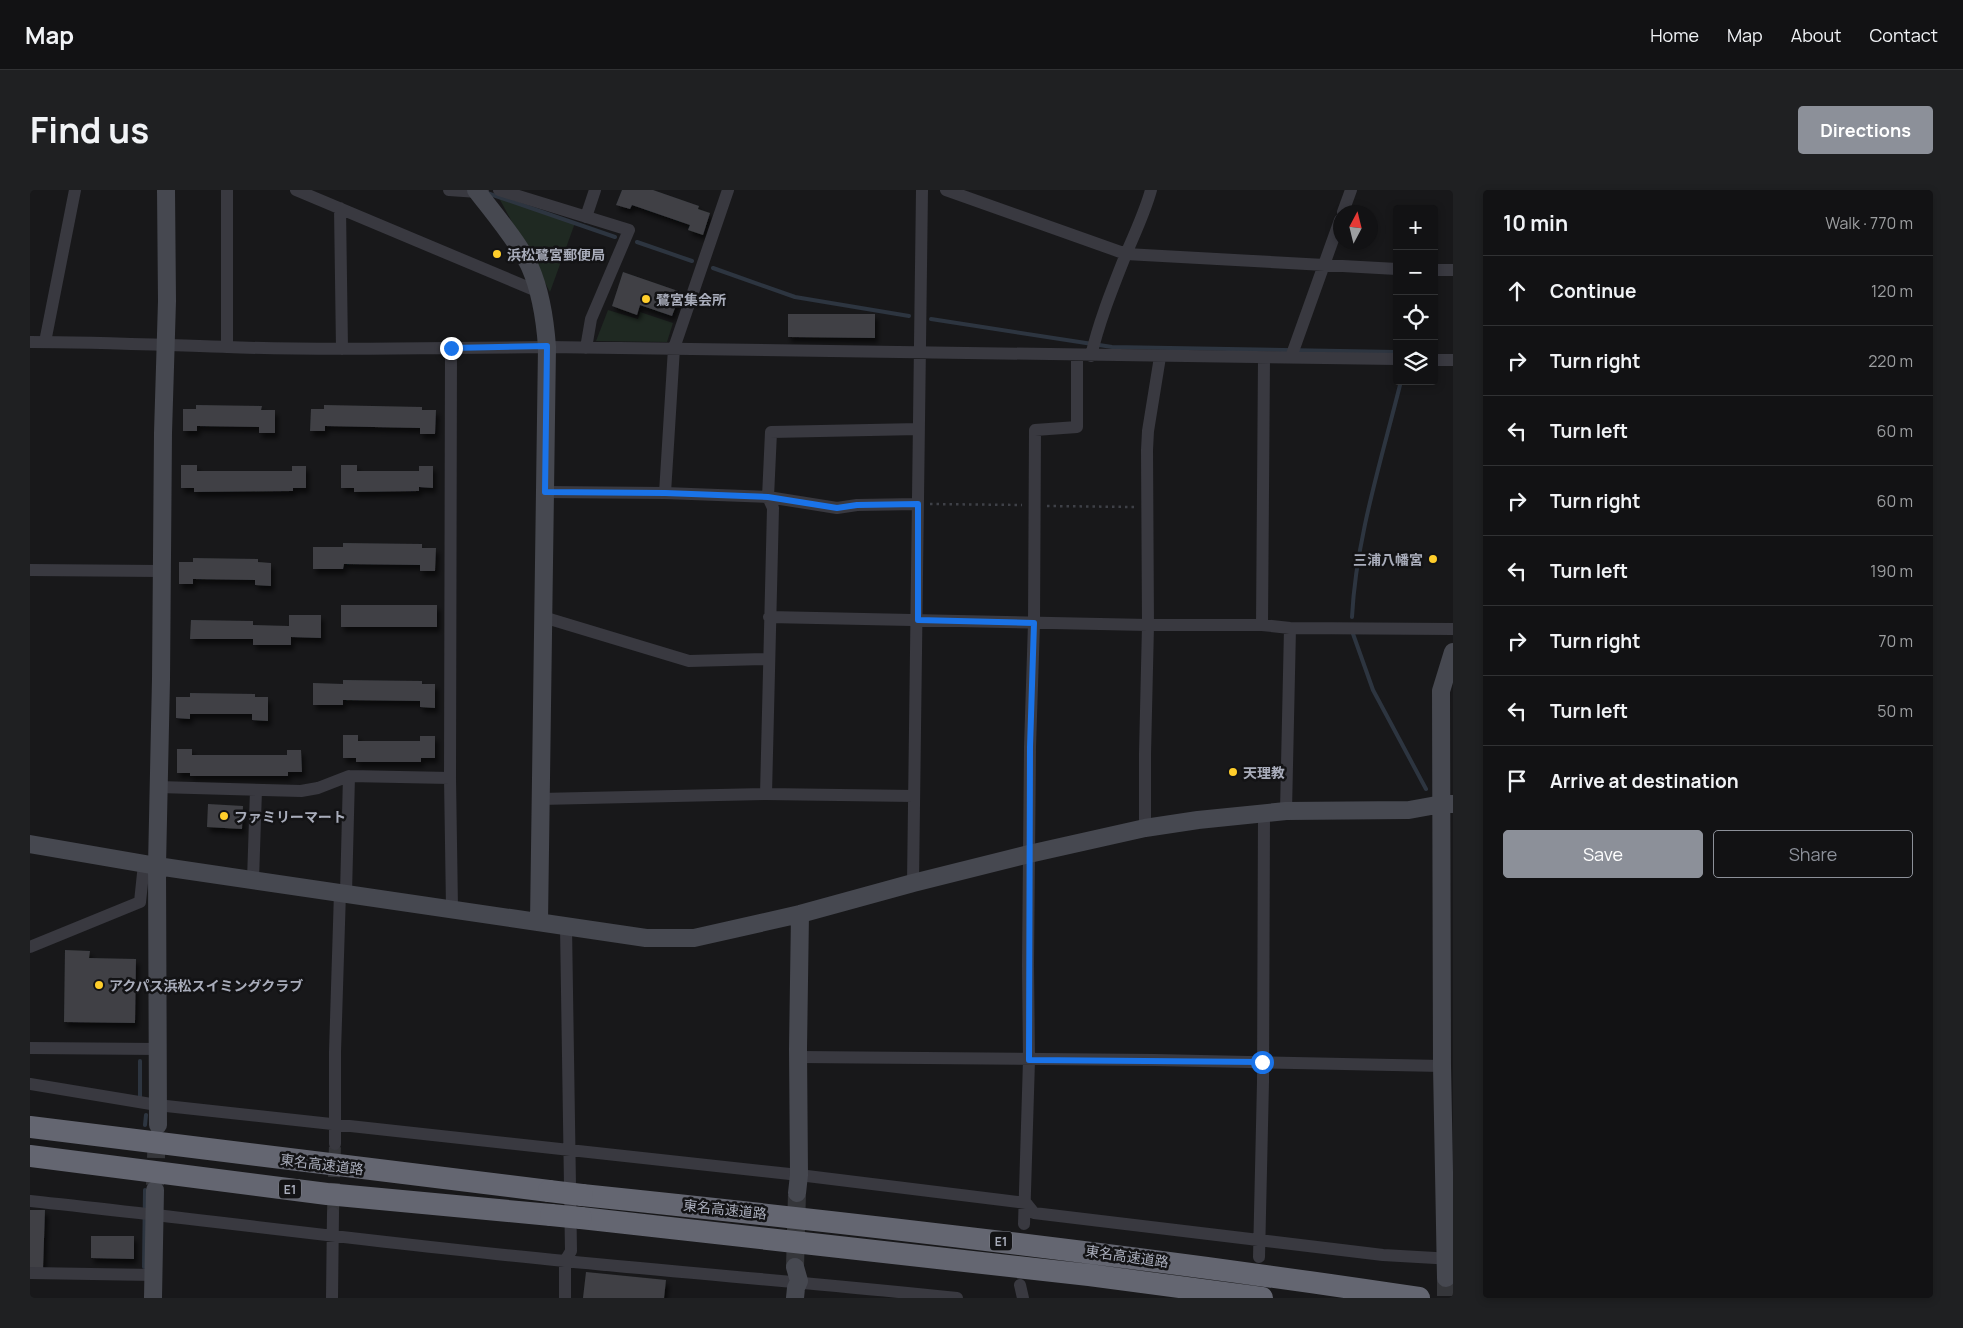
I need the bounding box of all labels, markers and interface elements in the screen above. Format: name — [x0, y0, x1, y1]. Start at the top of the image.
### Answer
text: Map — [25, 18, 74, 51]
text: Home — [1650, 23, 1699, 47]
text: Map — [1727, 23, 1763, 47]
text: About — [1791, 23, 1841, 47]
text: Contact — [1869, 23, 1938, 47]
text: Find us — [30, 106, 149, 154]
button: Directions — [1798, 106, 1933, 154]
north arrow — [1333, 205, 1378, 250]
map controls — [1393, 205, 1438, 385]
button: + — [1393, 205, 1438, 250]
text: 10 min — [1503, 209, 1568, 237]
text: Walk · 770 m — [1825, 212, 1913, 234]
place label: 浜松鷺宮郵便局 — [507, 245, 605, 264]
marker: 浜松鷺宮郵便局 — [491, 248, 503, 260]
button: − — [1393, 250, 1438, 295]
icon: ahead — [1503, 277, 1531, 305]
text: Continue — [1550, 278, 1636, 304]
text: 120 m — [1871, 280, 1913, 302]
place label: 鷺宮集会所 — [656, 290, 726, 309]
marker: 鷺宮集会所 — [640, 293, 652, 305]
button: locate — [1393, 295, 1438, 340]
route end — [440, 337, 463, 360]
button: layers — [1393, 340, 1438, 385]
icon: right — [1503, 347, 1531, 375]
text: Turn right — [1550, 348, 1640, 374]
text: 220 m — [1868, 350, 1913, 372]
icon: left — [1503, 417, 1531, 445]
text: Turn left — [1550, 418, 1628, 444]
text: 60 m — [1877, 420, 1913, 442]
icon: right — [1503, 487, 1531, 515]
text: Turn right — [1550, 488, 1640, 514]
text: 60 m — [1877, 490, 1913, 512]
place label: 三浦八幡宮 — [1353, 550, 1423, 569]
marker: 三浦八幡宮 — [1427, 553, 1439, 565]
icon: left — [1503, 557, 1531, 585]
text: Turn left — [1550, 558, 1628, 584]
text: 190 m — [1870, 560, 1913, 582]
icon: right — [1503, 627, 1531, 655]
text: Turn right — [1550, 628, 1640, 654]
text: 70 m — [1878, 630, 1913, 652]
icon: left — [1503, 697, 1531, 725]
text: Turn left — [1550, 698, 1628, 724]
text: 50 m — [1877, 700, 1913, 722]
place label: 天理教 — [1243, 763, 1285, 782]
marker: 天理教 — [1227, 766, 1239, 778]
icon: arrive — [1503, 767, 1531, 795]
text: Arrive at destination — [1550, 768, 1739, 794]
place label: ファミリーマート — [234, 807, 346, 826]
marker: ファミリーマート — [218, 810, 230, 822]
button: Save — [1503, 830, 1703, 878]
button: Share — [1713, 830, 1913, 878]
place label: アクパス浜松スイミングクラブ — [109, 976, 303, 995]
marker: アクパス浜松スイミングクラブ — [93, 979, 105, 991]
route start — [1251, 1051, 1274, 1074]
street label: 東名高速道路 — [279, 1149, 365, 1179]
road number: E1 — [279, 1180, 301, 1199]
street label: 東名高速道路 — [682, 1195, 768, 1223]
road number: E1 — [990, 1232, 1012, 1250]
street label: 東名高速道路 — [1084, 1241, 1170, 1271]

